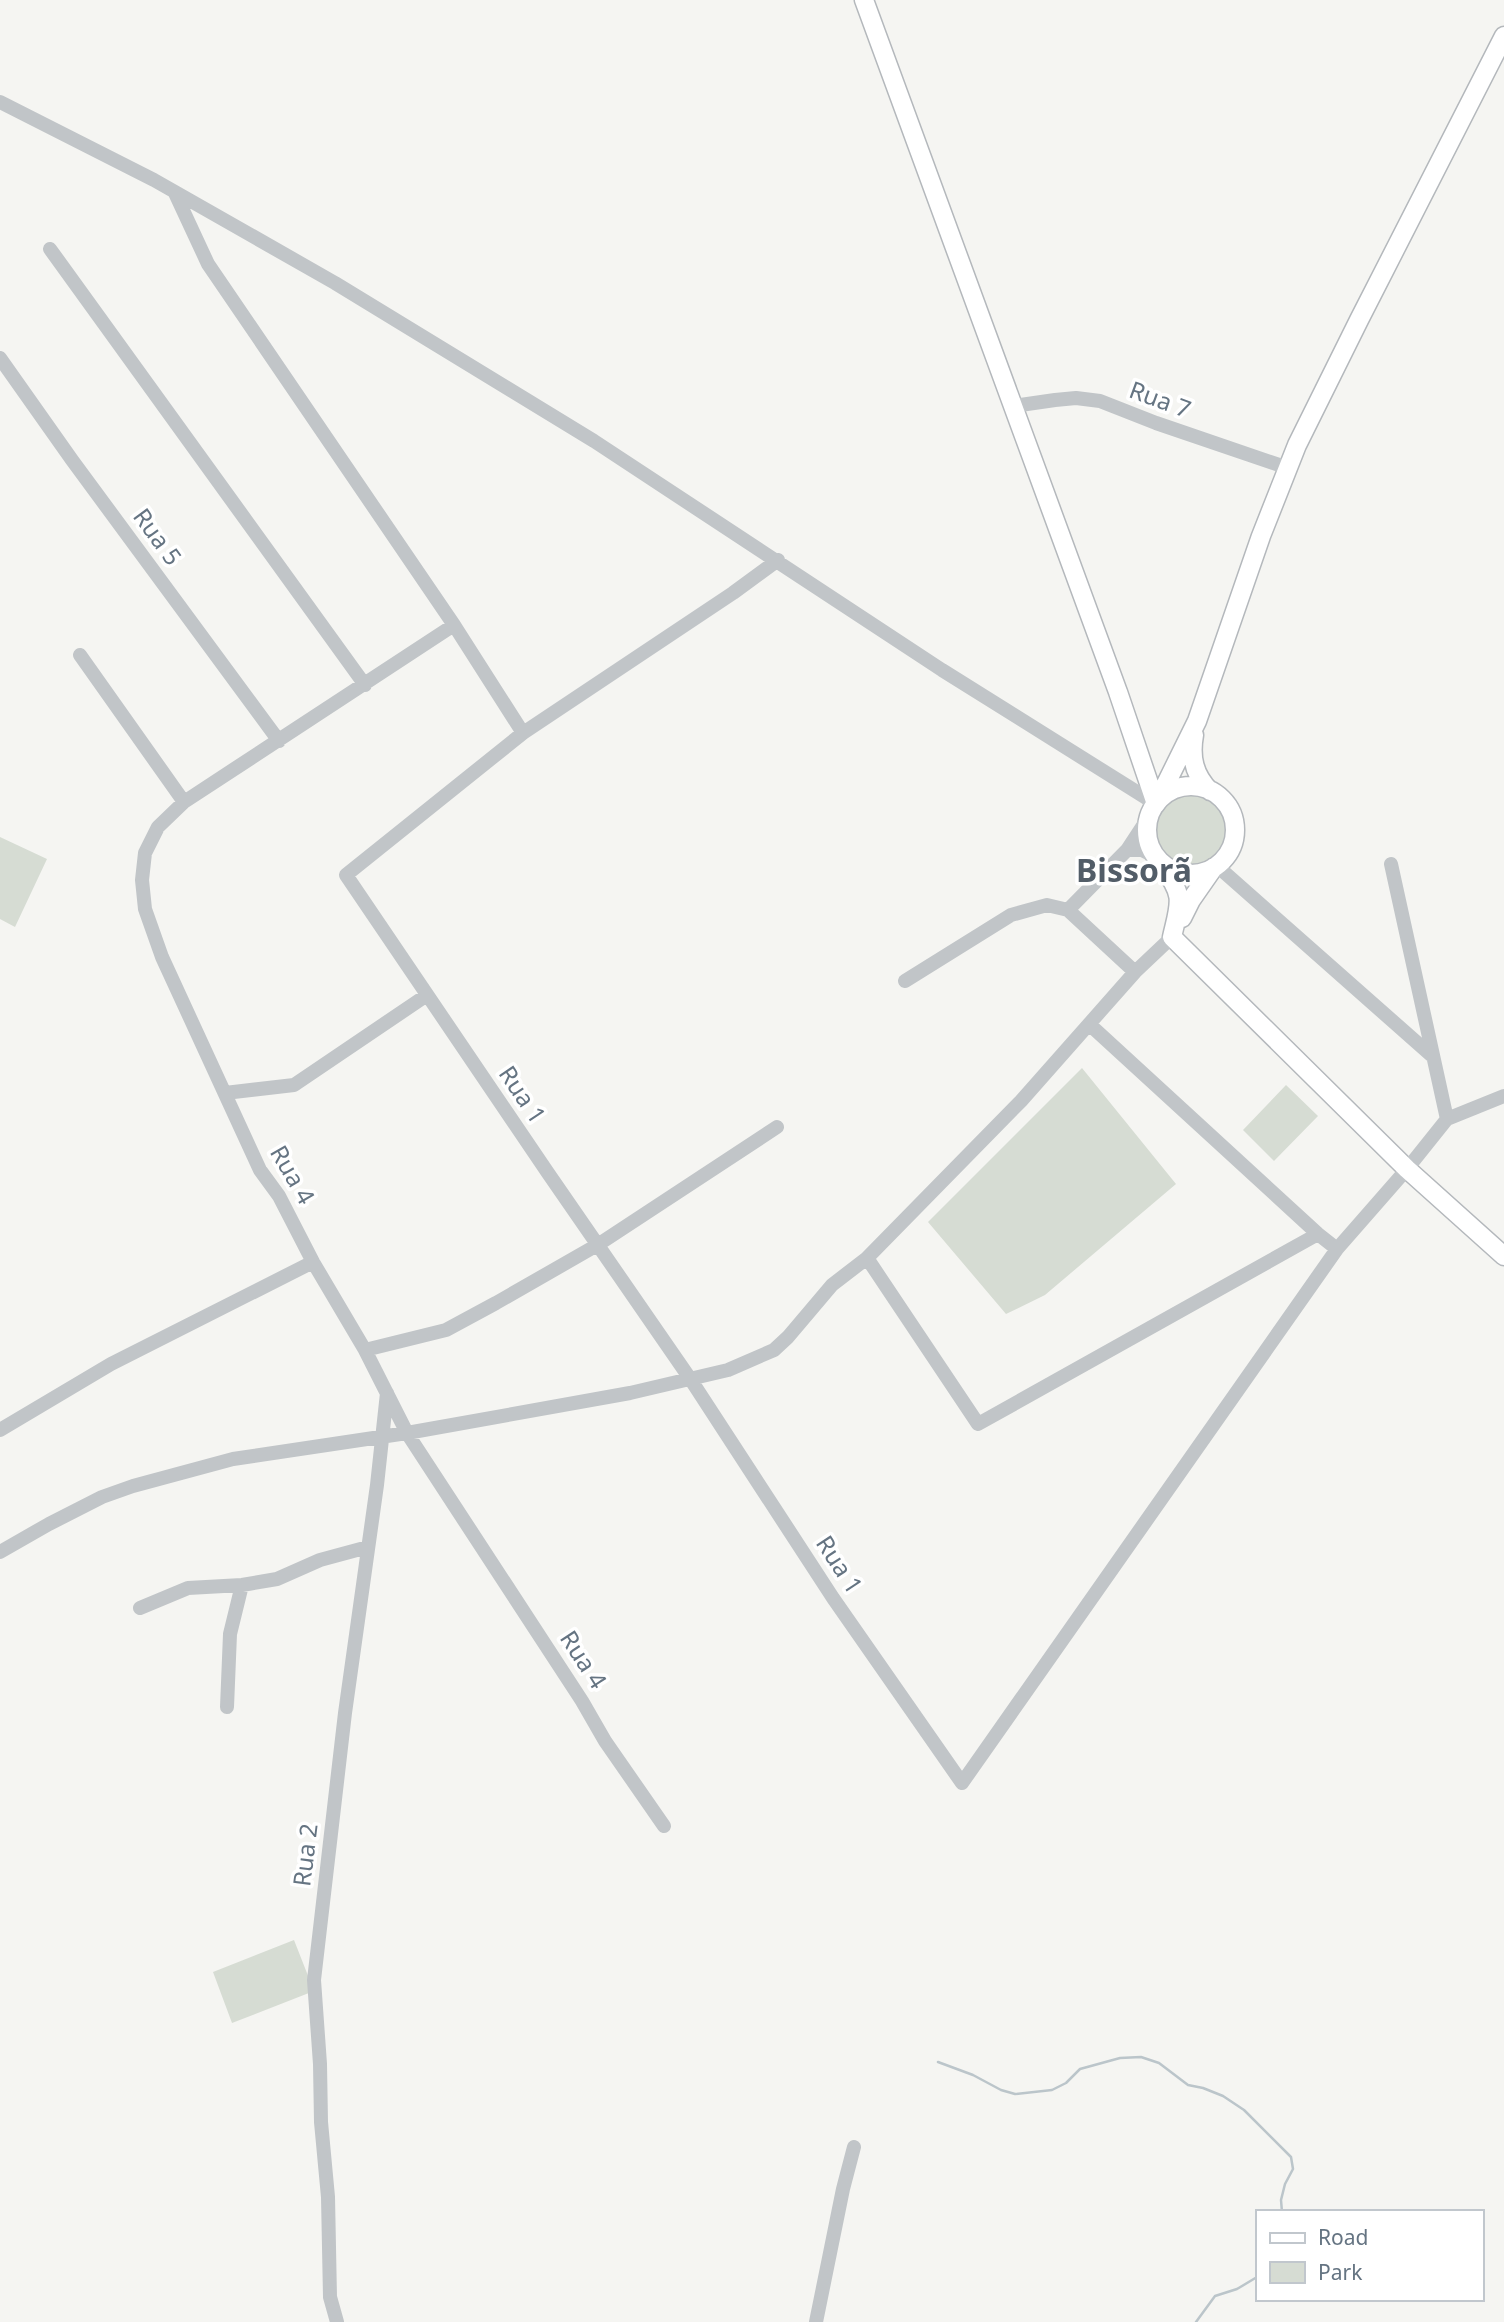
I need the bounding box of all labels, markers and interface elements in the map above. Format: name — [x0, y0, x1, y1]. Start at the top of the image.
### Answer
street label: Rua 7 — [1125, 372, 1196, 425]
street label: Rua 5 — [126, 501, 190, 571]
district label: Bissorã — [1076, 848, 1192, 891]
street label: Rua 1 — [492, 1059, 555, 1130]
street label: Rua 4 — [263, 1139, 324, 1210]
street label: Rua 1 — [809, 1529, 871, 1600]
street label: Rua 4 — [553, 1624, 615, 1695]
street label: Rua 2 — [284, 1821, 325, 1888]
legend — [1256, 2210, 1483, 2301]
text: Road — [1318, 2223, 1368, 2251]
text: Park — [1318, 2258, 1363, 2286]

